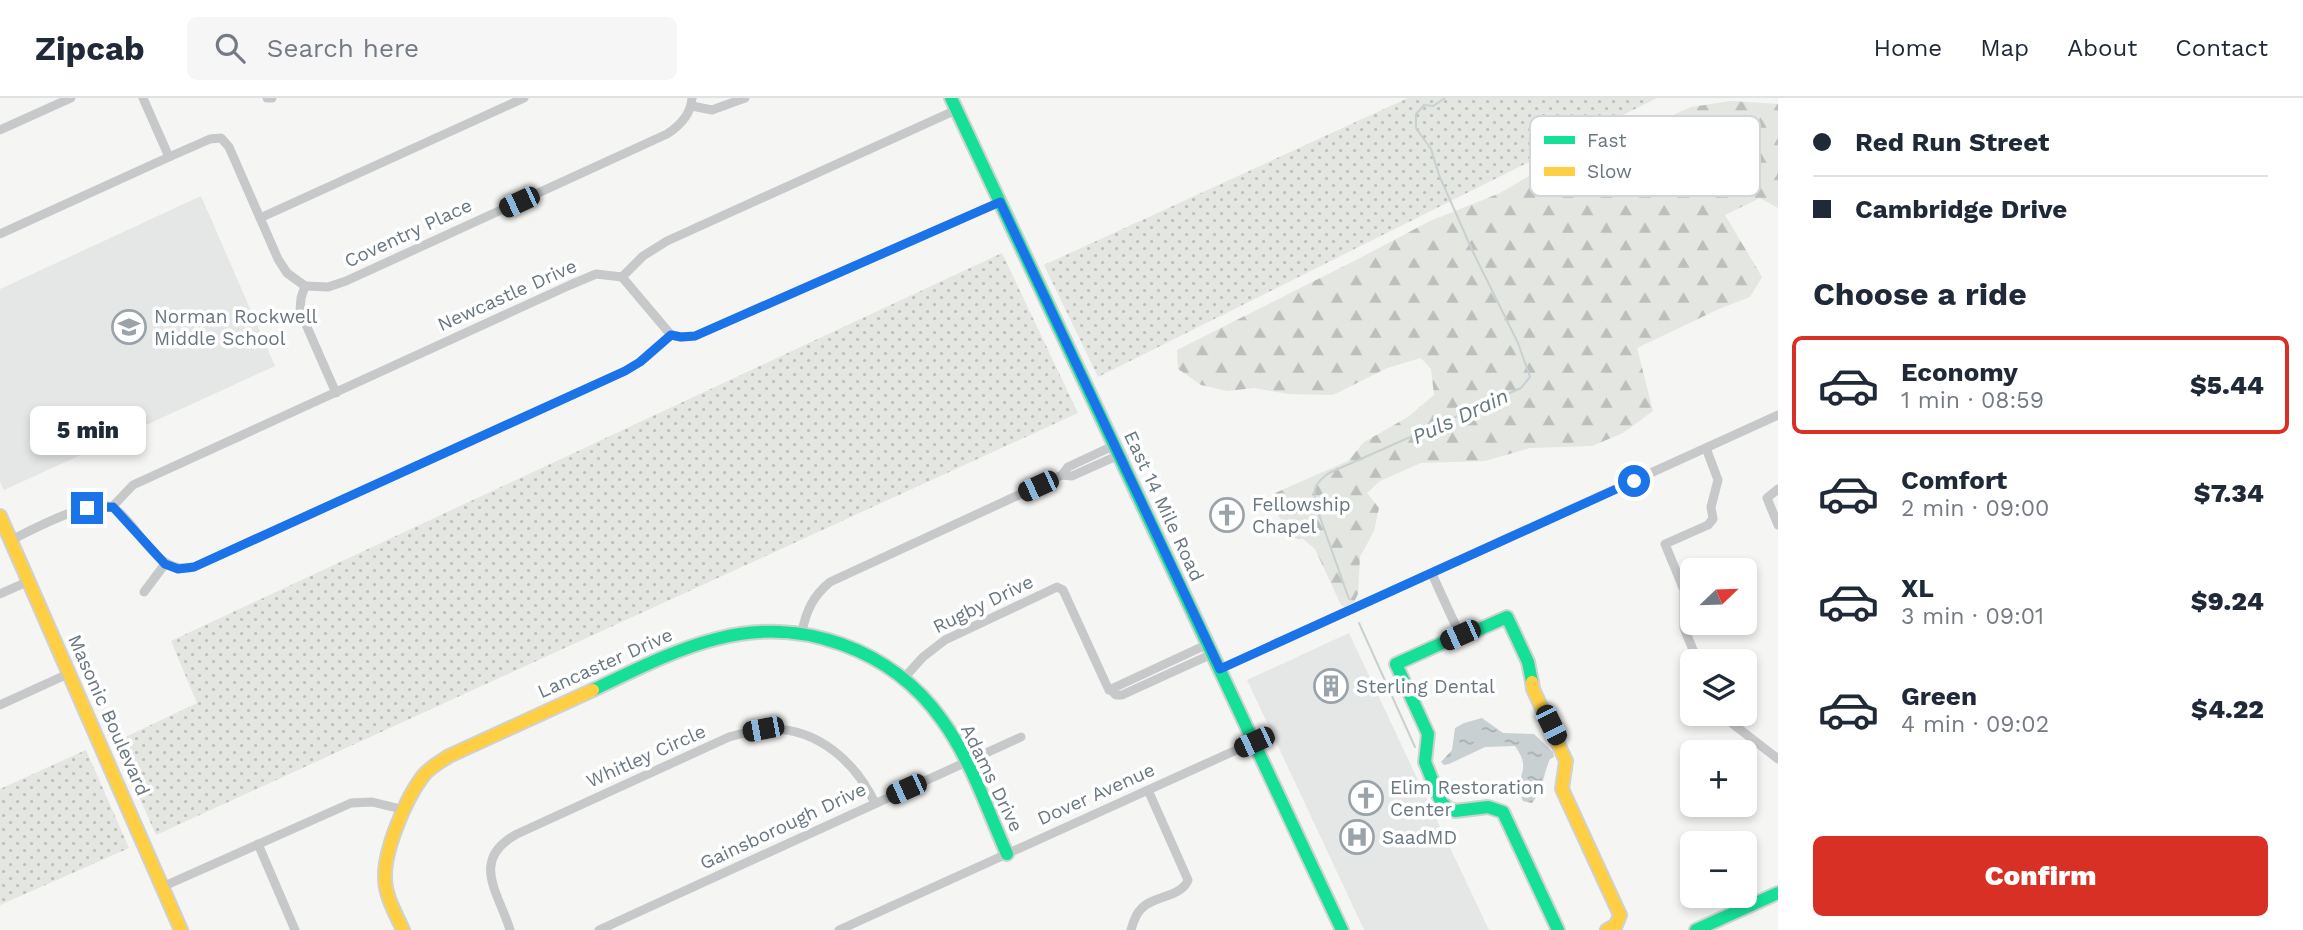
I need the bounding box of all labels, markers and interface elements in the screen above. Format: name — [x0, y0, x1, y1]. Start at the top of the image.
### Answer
search box — [187, 17, 677, 80]
text: Zipcab — [35, 29, 145, 68]
icon: search — [211, 29, 249, 67]
text: Search here — [267, 33, 419, 63]
text: Home — [1874, 34, 1942, 62]
text: Map — [1980, 34, 2029, 62]
text: About — [2067, 34, 2137, 62]
text: Contact — [2175, 34, 2268, 62]
legend — [1530, 116, 1760, 196]
text: Red Run Street — [1855, 127, 2049, 157]
text: Fast — [1587, 129, 1626, 152]
text: Slow — [1587, 160, 1632, 183]
car — [496, 184, 543, 220]
street label: Coventry Place — [341, 193, 475, 273]
text: Cambridge Drive — [1855, 194, 2067, 224]
street label: Newcastle Drive — [434, 254, 580, 336]
text: Choose a ride — [1813, 275, 2027, 313]
place label: Norman Rockwell Middle School — [154, 305, 318, 350]
school or university icon: Norman Rockwell Middle School — [110, 308, 148, 346]
icon: car — [1817, 354, 1880, 417]
text: Economy — [1901, 357, 2018, 387]
text: $5.44 — [2190, 370, 2264, 400]
water label: Puls Drain — [1408, 383, 1512, 449]
text: 1 min · 08:59 — [1901, 387, 2044, 414]
callout: 5 min — [29, 406, 145, 456]
text: 5 min — [57, 417, 119, 444]
street label: East 14 Mile Road — [1119, 427, 1209, 585]
icon: car — [1817, 462, 1880, 525]
route start — [1618, 465, 1650, 497]
text: Comfort — [1901, 465, 2007, 495]
car — [1015, 468, 1062, 504]
text: $7.34 — [2194, 478, 2264, 508]
route end — [71, 492, 103, 524]
place label: Fellowship Chapel — [1252, 493, 1351, 538]
text: 2 min · 09:00 — [1901, 495, 2049, 522]
church icon: Fellowship Chapel — [1208, 496, 1246, 534]
north arrow — [1680, 558, 1757, 635]
map controls — [1680, 558, 1757, 908]
street label: Rugby Drive — [929, 570, 1037, 638]
icon: car — [1817, 570, 1880, 633]
text: XL — [1901, 573, 1934, 603]
text: $9.24 — [2191, 586, 2264, 616]
text: 3 min · 09:01 — [1901, 603, 2044, 630]
car — [1437, 617, 1484, 653]
street label: Lancaster Drive — [534, 623, 676, 703]
street label: Masonic Boulevard — [63, 631, 155, 799]
button: layers — [1680, 649, 1757, 726]
building icon: Sterling Dental — [1312, 667, 1350, 705]
place label: Sterling Dental — [1356, 675, 1495, 698]
icon: car — [1817, 678, 1880, 741]
text: Green — [1901, 681, 1977, 711]
text: $4.22 — [2191, 694, 2264, 724]
car — [1533, 702, 1570, 748]
text: 4 min · 09:02 — [1901, 711, 2049, 738]
car — [741, 715, 786, 743]
street label: Whitley Circle — [583, 719, 709, 793]
street label: Adams Drive — [956, 720, 1028, 836]
car — [1231, 724, 1278, 760]
button: + — [1680, 740, 1757, 817]
street label: Dover Avenue — [1034, 758, 1158, 830]
car — [883, 771, 930, 807]
place label: Elim Restoration Center — [1390, 776, 1544, 821]
street label: Gainsborough Drive — [696, 777, 870, 875]
church icon: Elim Restoration Center — [1347, 779, 1385, 817]
hospital icon: SaadMD — [1338, 818, 1376, 856]
place label: SaadMD — [1382, 826, 1457, 849]
button: − — [1680, 831, 1757, 908]
button: Confirm — [1813, 836, 2268, 916]

